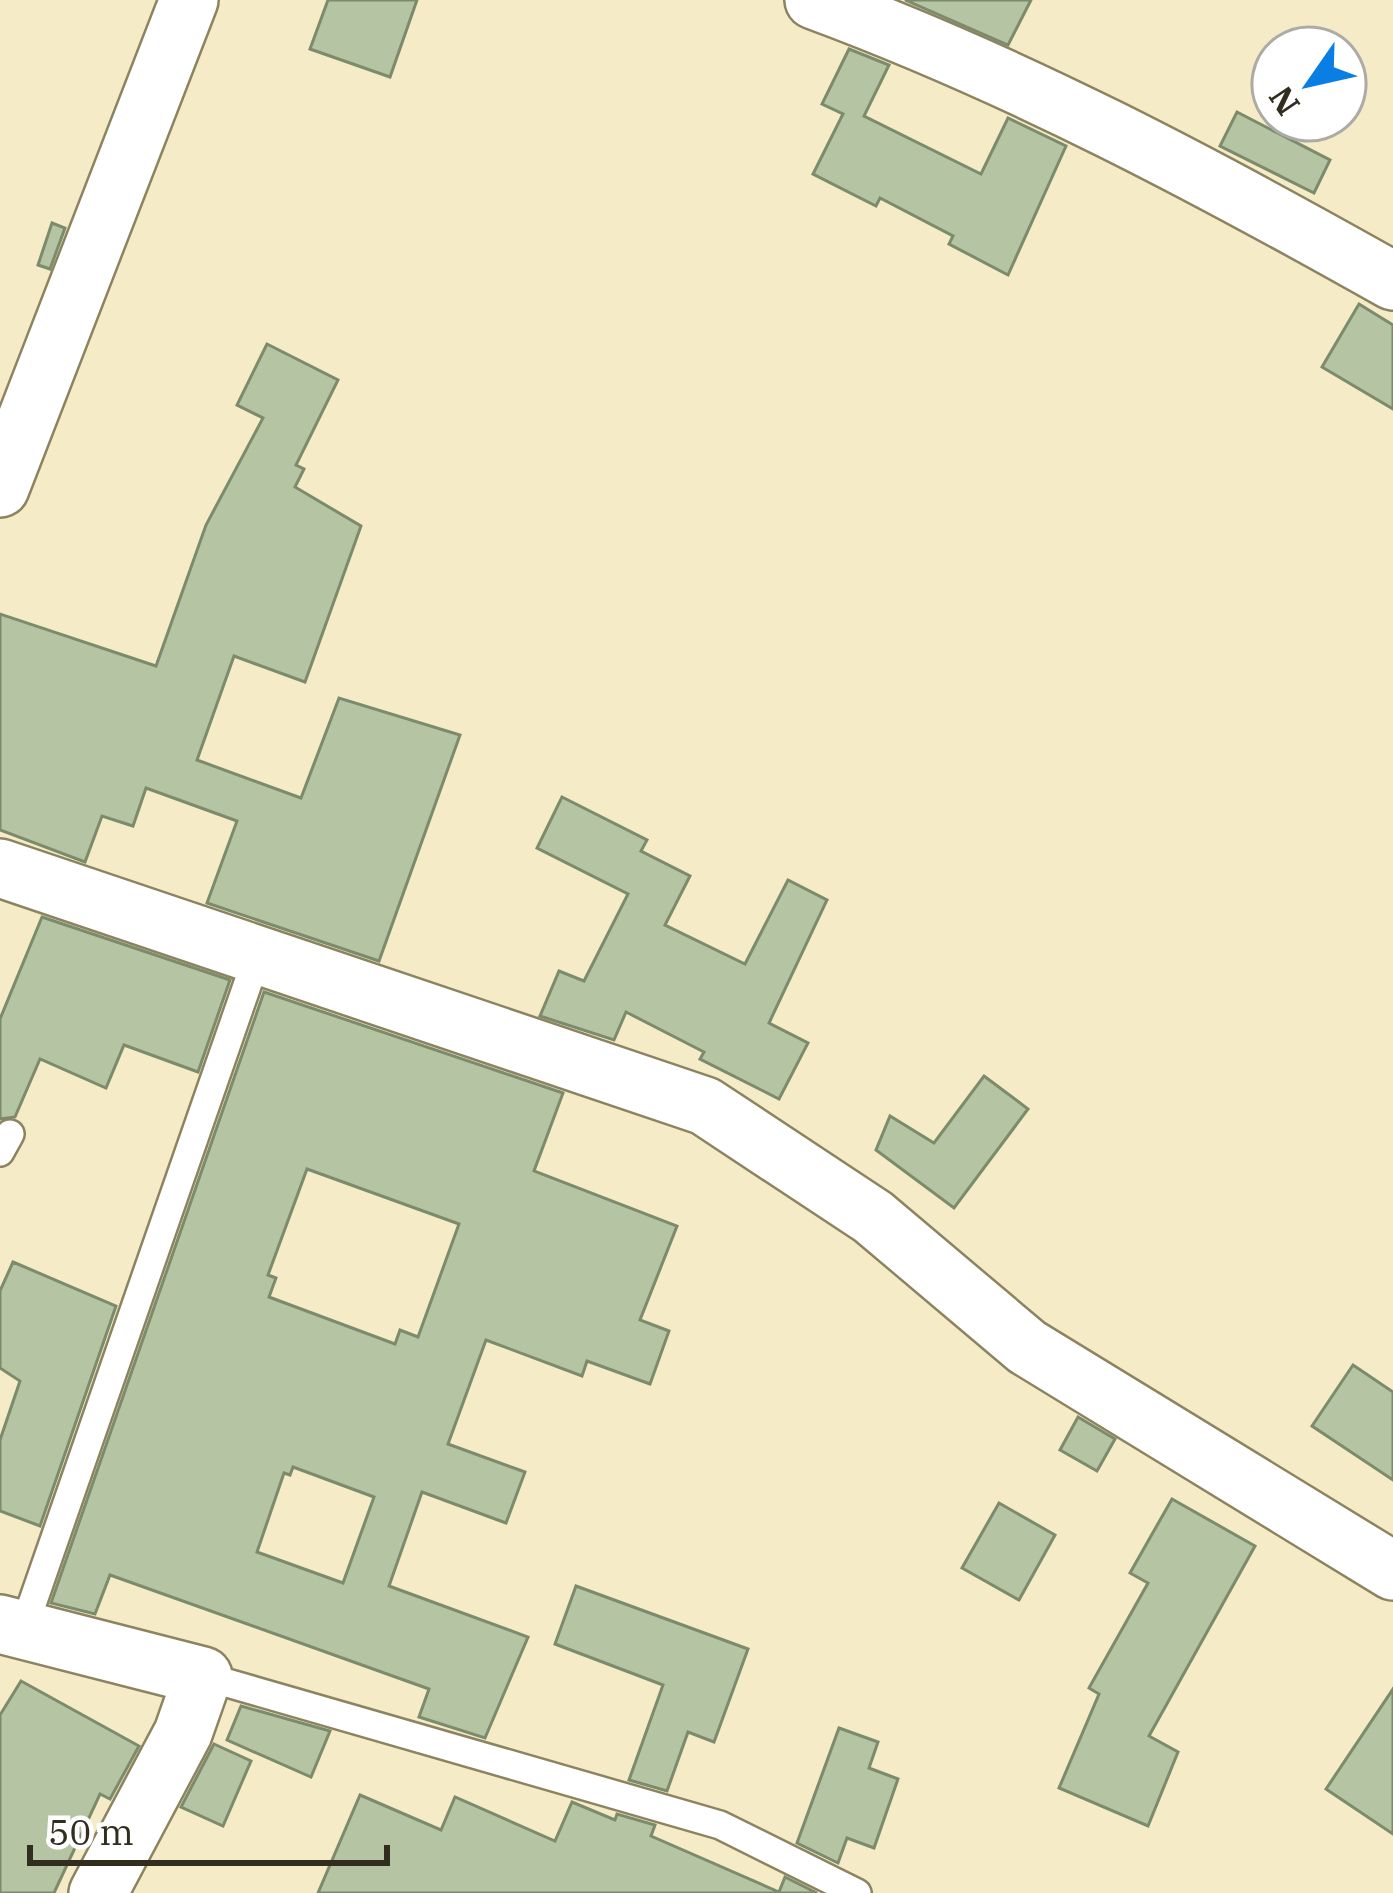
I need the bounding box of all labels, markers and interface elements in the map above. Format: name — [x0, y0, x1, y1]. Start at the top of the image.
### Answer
north arrow — [1249, 24, 1369, 144]
text: N — [1259, 78, 1309, 124]
scale bar — [30, 1791, 387, 1865]
text: 50 m — [48, 1808, 134, 1855]

